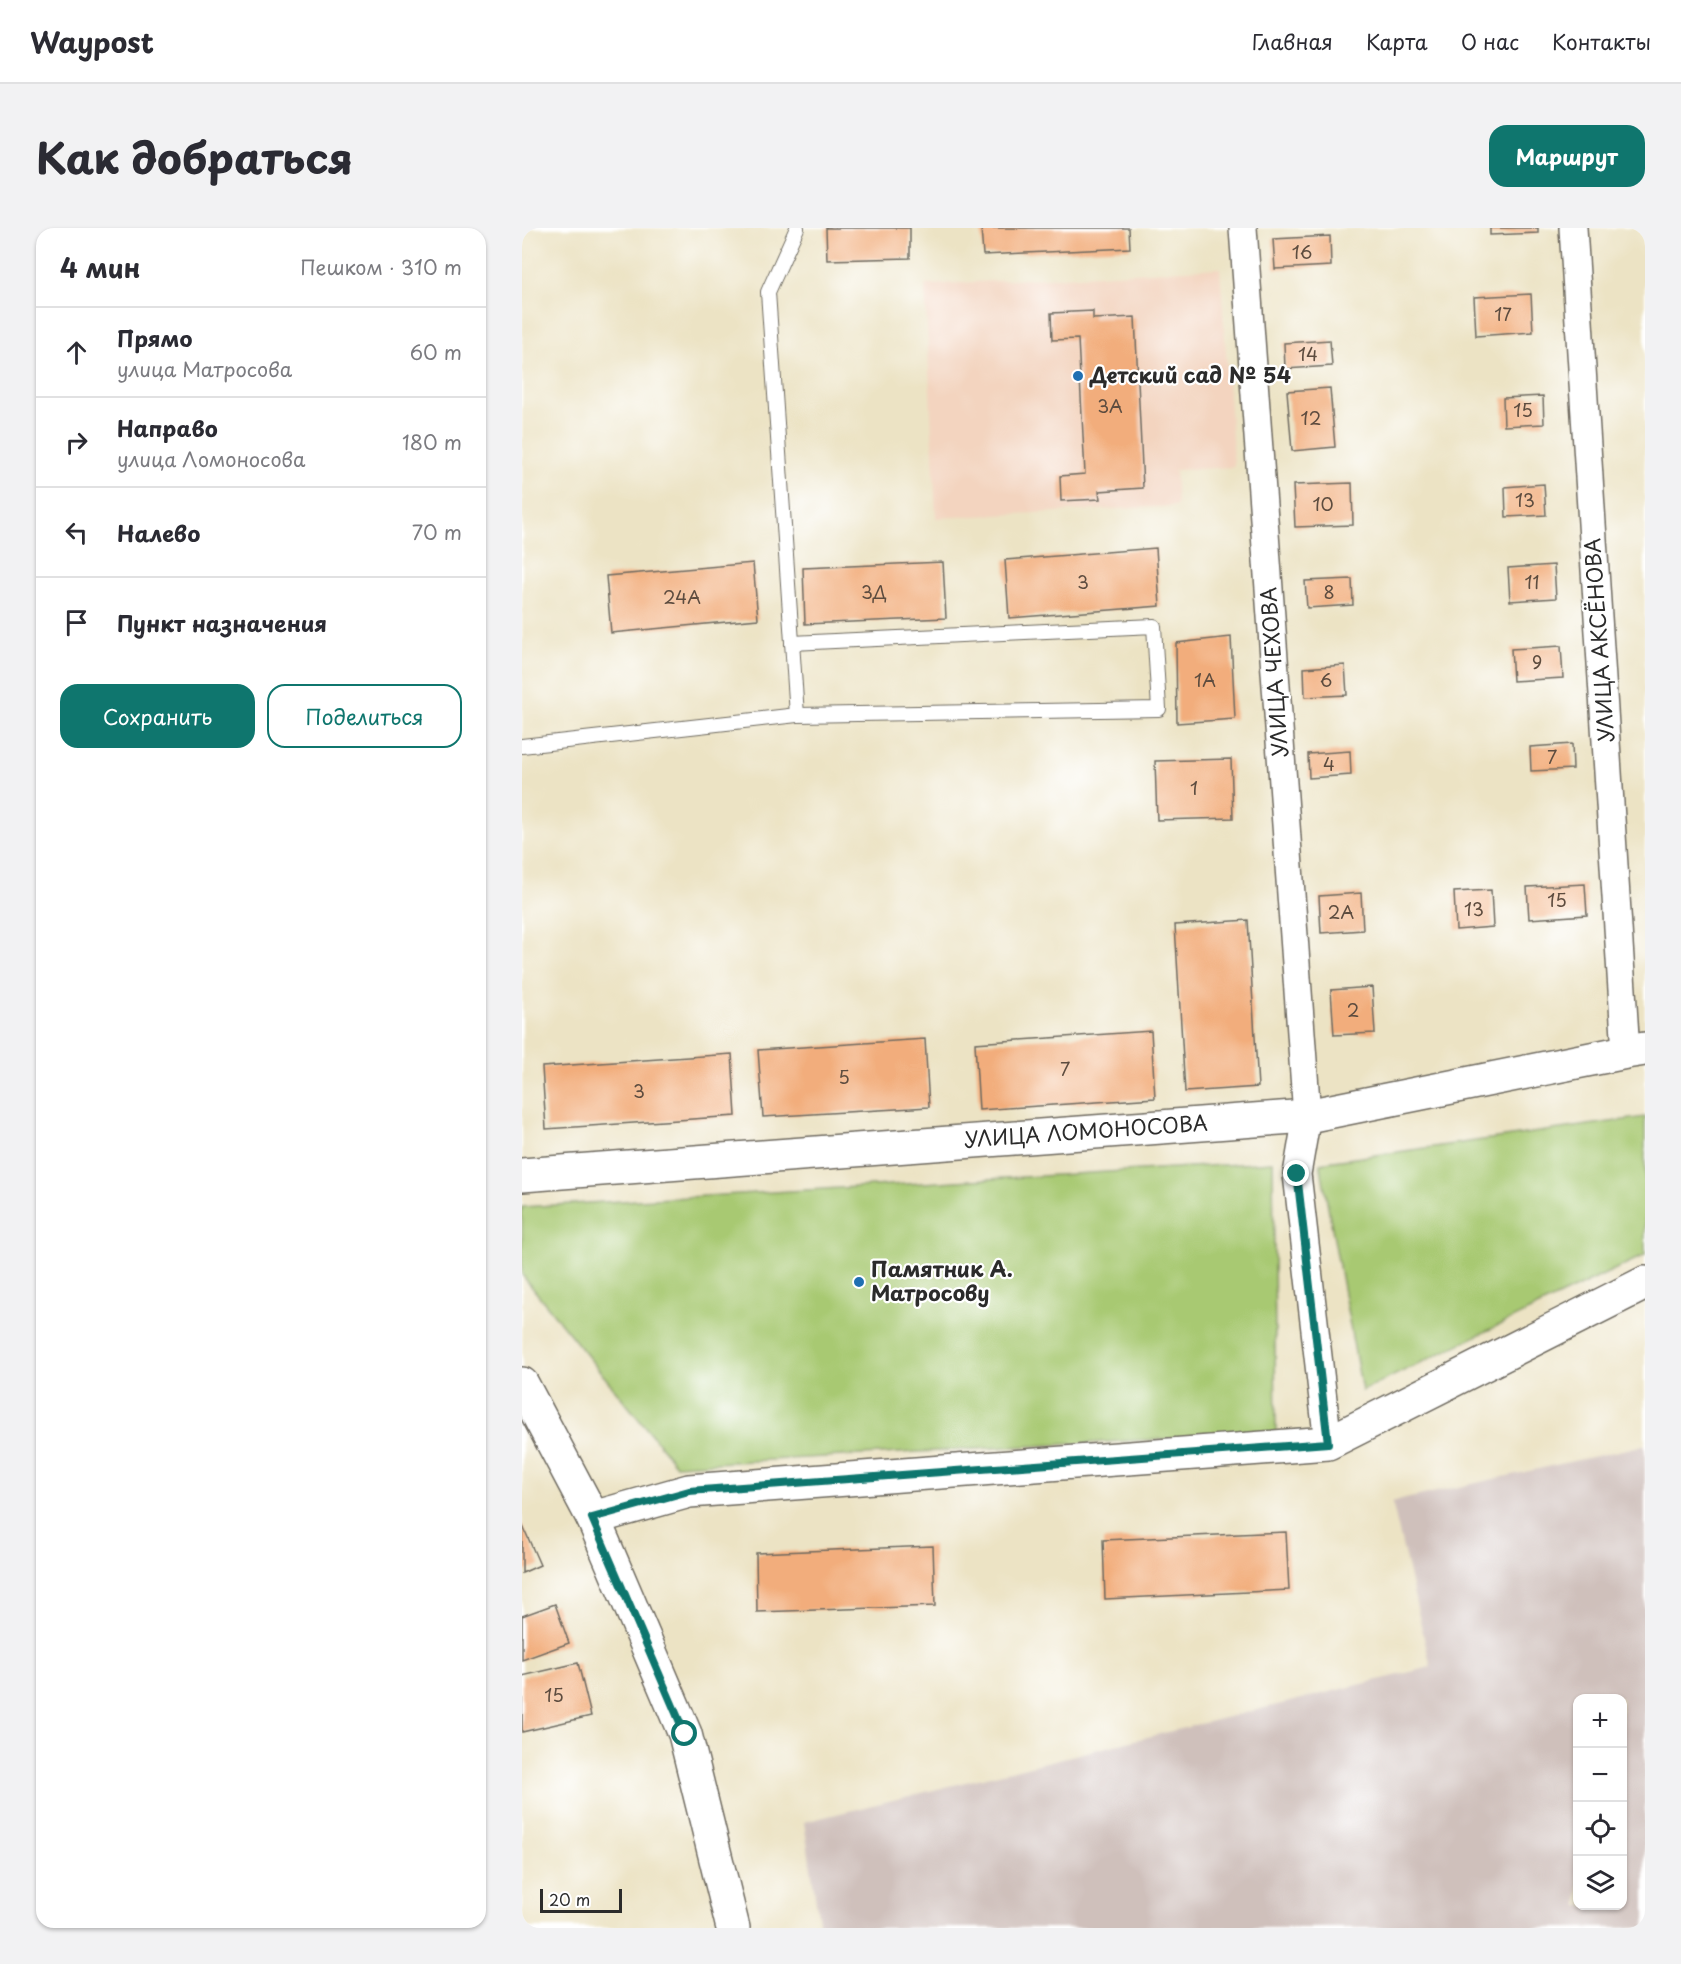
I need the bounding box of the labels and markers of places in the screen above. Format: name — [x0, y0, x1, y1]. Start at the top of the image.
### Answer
place label: Детский сад № 54 — [1089, 358, 1291, 390]
marker: Детский сад № 54 — [1071, 369, 1085, 383]
place label: Памятник А. Матросову — [871, 1252, 1013, 1308]
marker: Памятник А. Матросову — [852, 1275, 866, 1289]

